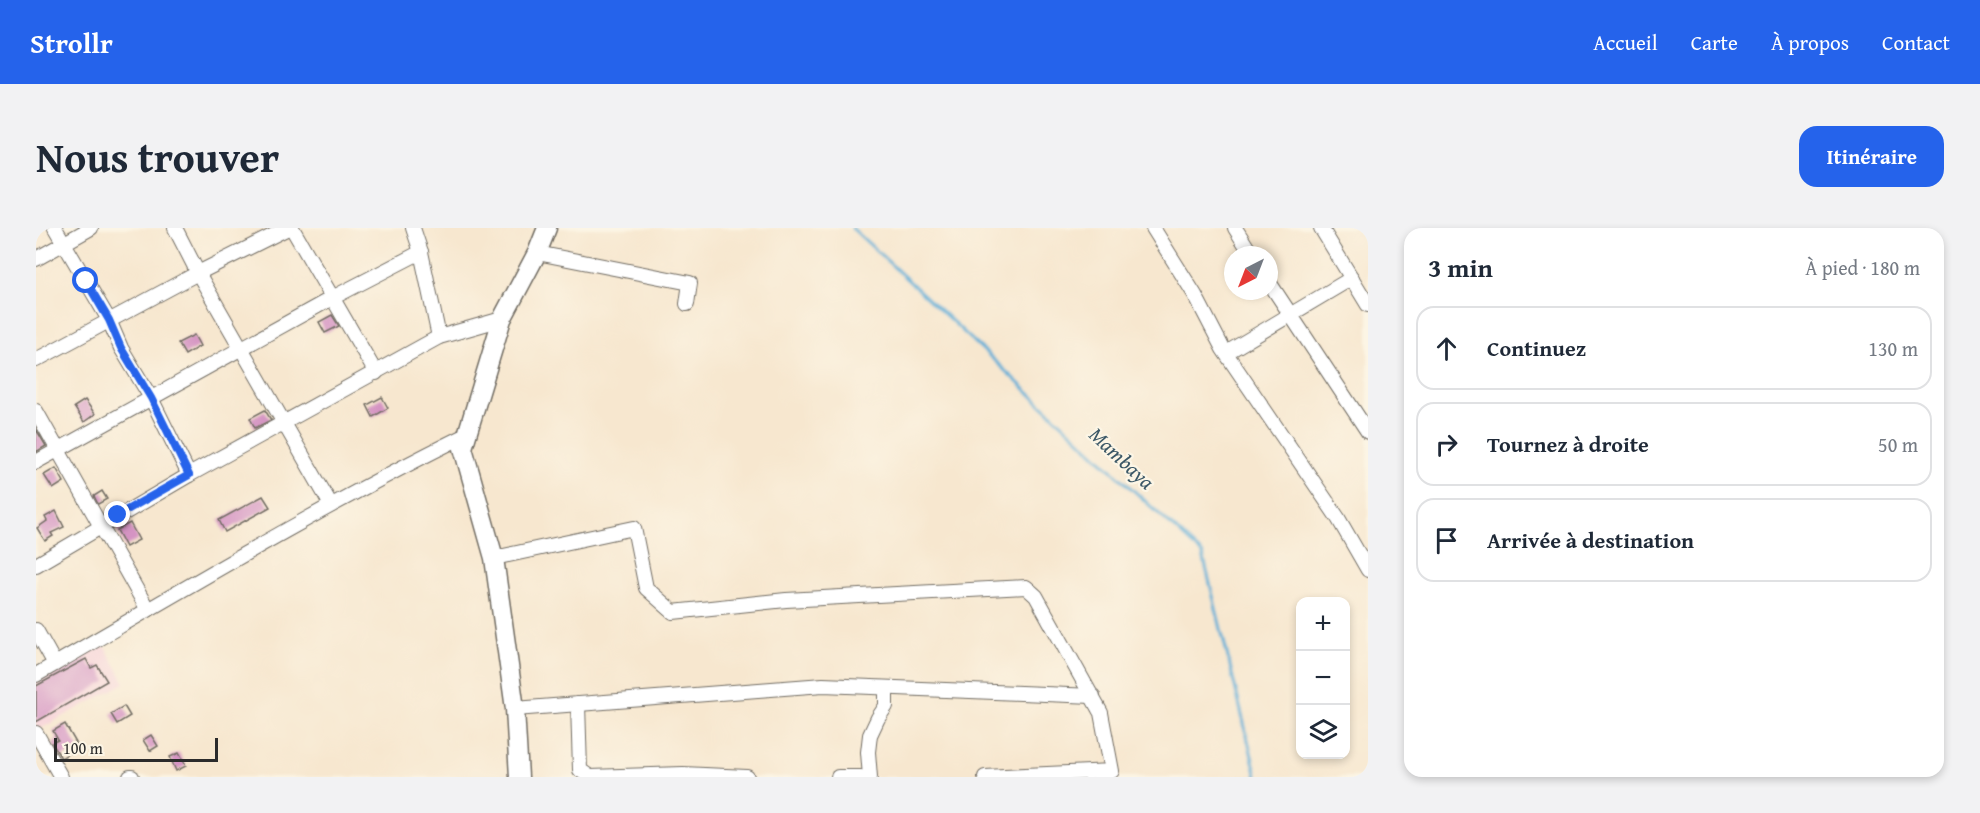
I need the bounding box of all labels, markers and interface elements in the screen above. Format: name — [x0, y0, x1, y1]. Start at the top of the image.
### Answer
text: Strollr — [30, 22, 113, 63]
text: Accueil — [1593, 27, 1658, 58]
text: Carte — [1691, 27, 1738, 58]
text: À propos — [1771, 27, 1849, 58]
text: Contact — [1882, 27, 1950, 58]
text: Nous trouver — [36, 126, 279, 187]
button: Itinéraire — [1799, 126, 1944, 187]
north arrow — [1224, 246, 1278, 300]
text: 3 min — [1428, 248, 1493, 287]
text: À pied · 180 m — [1805, 253, 1920, 282]
route start — [72, 267, 98, 293]
icon: ahead — [1430, 332, 1463, 365]
text: Continuez — [1487, 332, 1586, 364]
text: 130 m — [1868, 334, 1918, 363]
water label: Mambaya — [1082, 419, 1162, 497]
icon: right — [1430, 428, 1463, 461]
text: Tournez à droite — [1487, 428, 1649, 460]
text: 50 m — [1878, 430, 1918, 459]
route end — [104, 501, 130, 527]
icon: arrive — [1430, 524, 1463, 557]
text: Arrivée à destination — [1487, 524, 1694, 556]
map controls — [1296, 597, 1350, 759]
button: + — [1296, 597, 1350, 651]
button: − — [1296, 651, 1350, 705]
button: layers — [1296, 705, 1350, 759]
scale bar — [54, 735, 218, 762]
text: 100 m — [63, 736, 103, 760]

